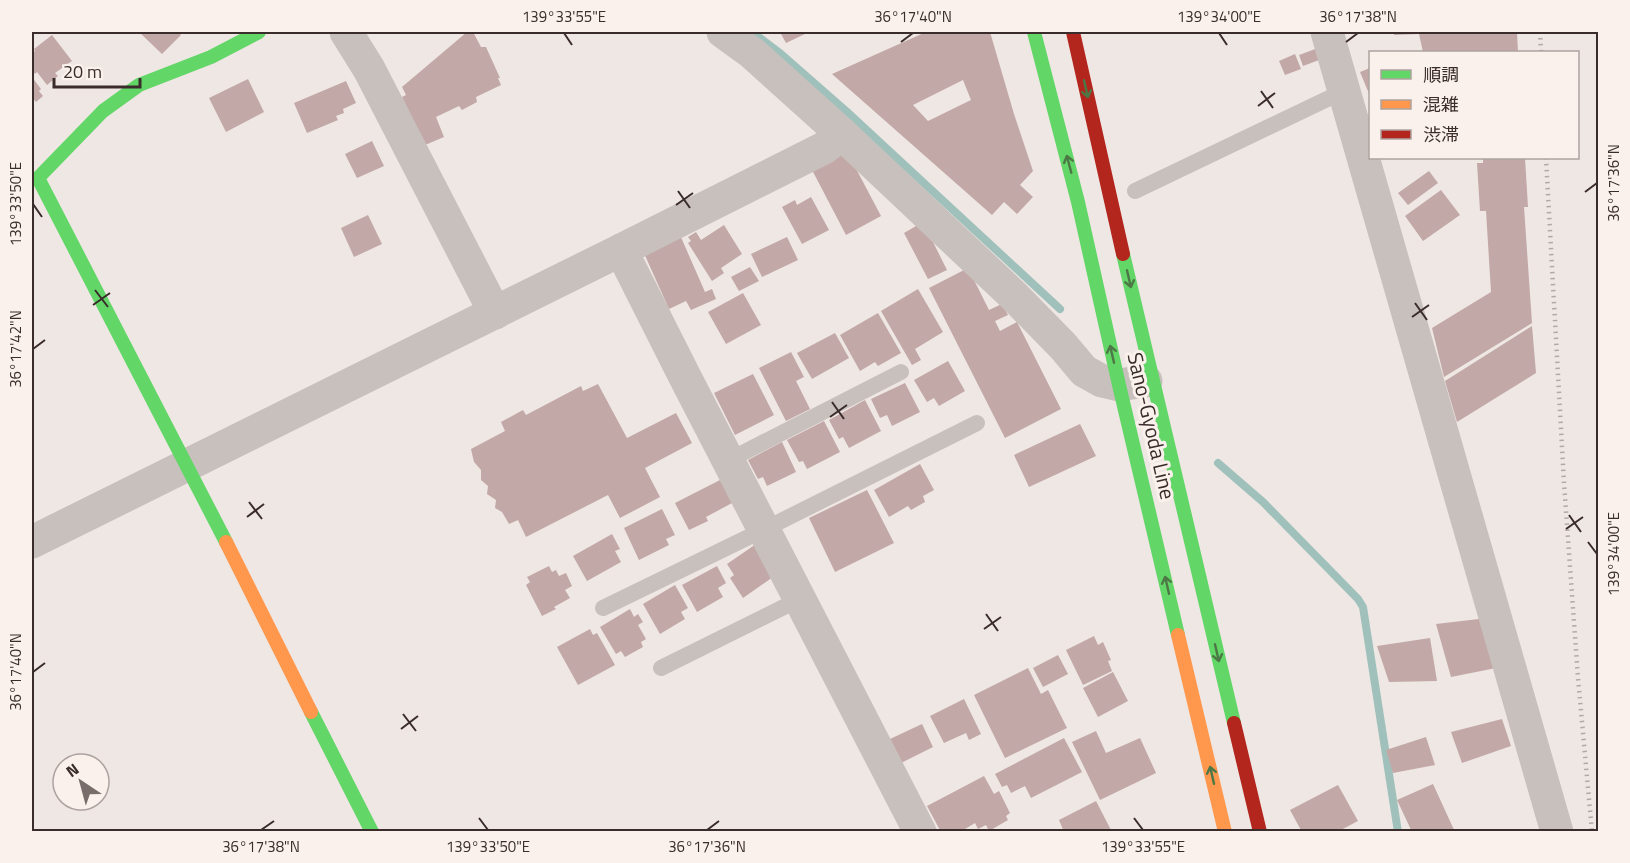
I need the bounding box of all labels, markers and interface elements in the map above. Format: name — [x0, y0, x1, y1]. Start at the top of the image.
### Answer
text: 139°33'55"E — [522, 5, 606, 28]
text: 36°17'40"N — [874, 5, 952, 28]
text: 139°34'00"E — [1177, 5, 1261, 28]
text: 36°17'38"N — [1319, 5, 1397, 28]
scale bar — [54, 51, 140, 89]
legend — [1369, 51, 1579, 159]
text: 20 m — [63, 58, 102, 85]
text: 順調 — [1423, 61, 1459, 88]
one-way arrow — [1081, 78, 1092, 98]
text: 混雑 — [1423, 91, 1459, 118]
text: 渋滞 — [1423, 121, 1459, 148]
text: 36°17'36"N — [1602, 144, 1625, 222]
one-way arrow — [1062, 155, 1074, 174]
text: 139°33'50"E — [4, 162, 27, 246]
one-way arrow — [1124, 269, 1135, 288]
text: 36°17'42"N — [4, 310, 27, 388]
one-way arrow — [1106, 345, 1118, 364]
street label: Sano-Gyoda Line — [1120, 349, 1184, 502]
text: 139°34'00"E — [1602, 512, 1625, 596]
one-way arrow — [1160, 576, 1172, 595]
text: 36°17'40"N — [4, 633, 27, 711]
one-way arrow — [1212, 643, 1224, 662]
north arrow — [51, 752, 111, 812]
text: N — [61, 757, 84, 783]
one-way arrow — [1205, 765, 1217, 784]
text: 36°17'38"N — [222, 835, 300, 858]
text: 139°33'50"E — [446, 835, 530, 858]
text: 36°17'36"N — [668, 835, 746, 858]
text: 139°33'55"E — [1101, 835, 1185, 858]

